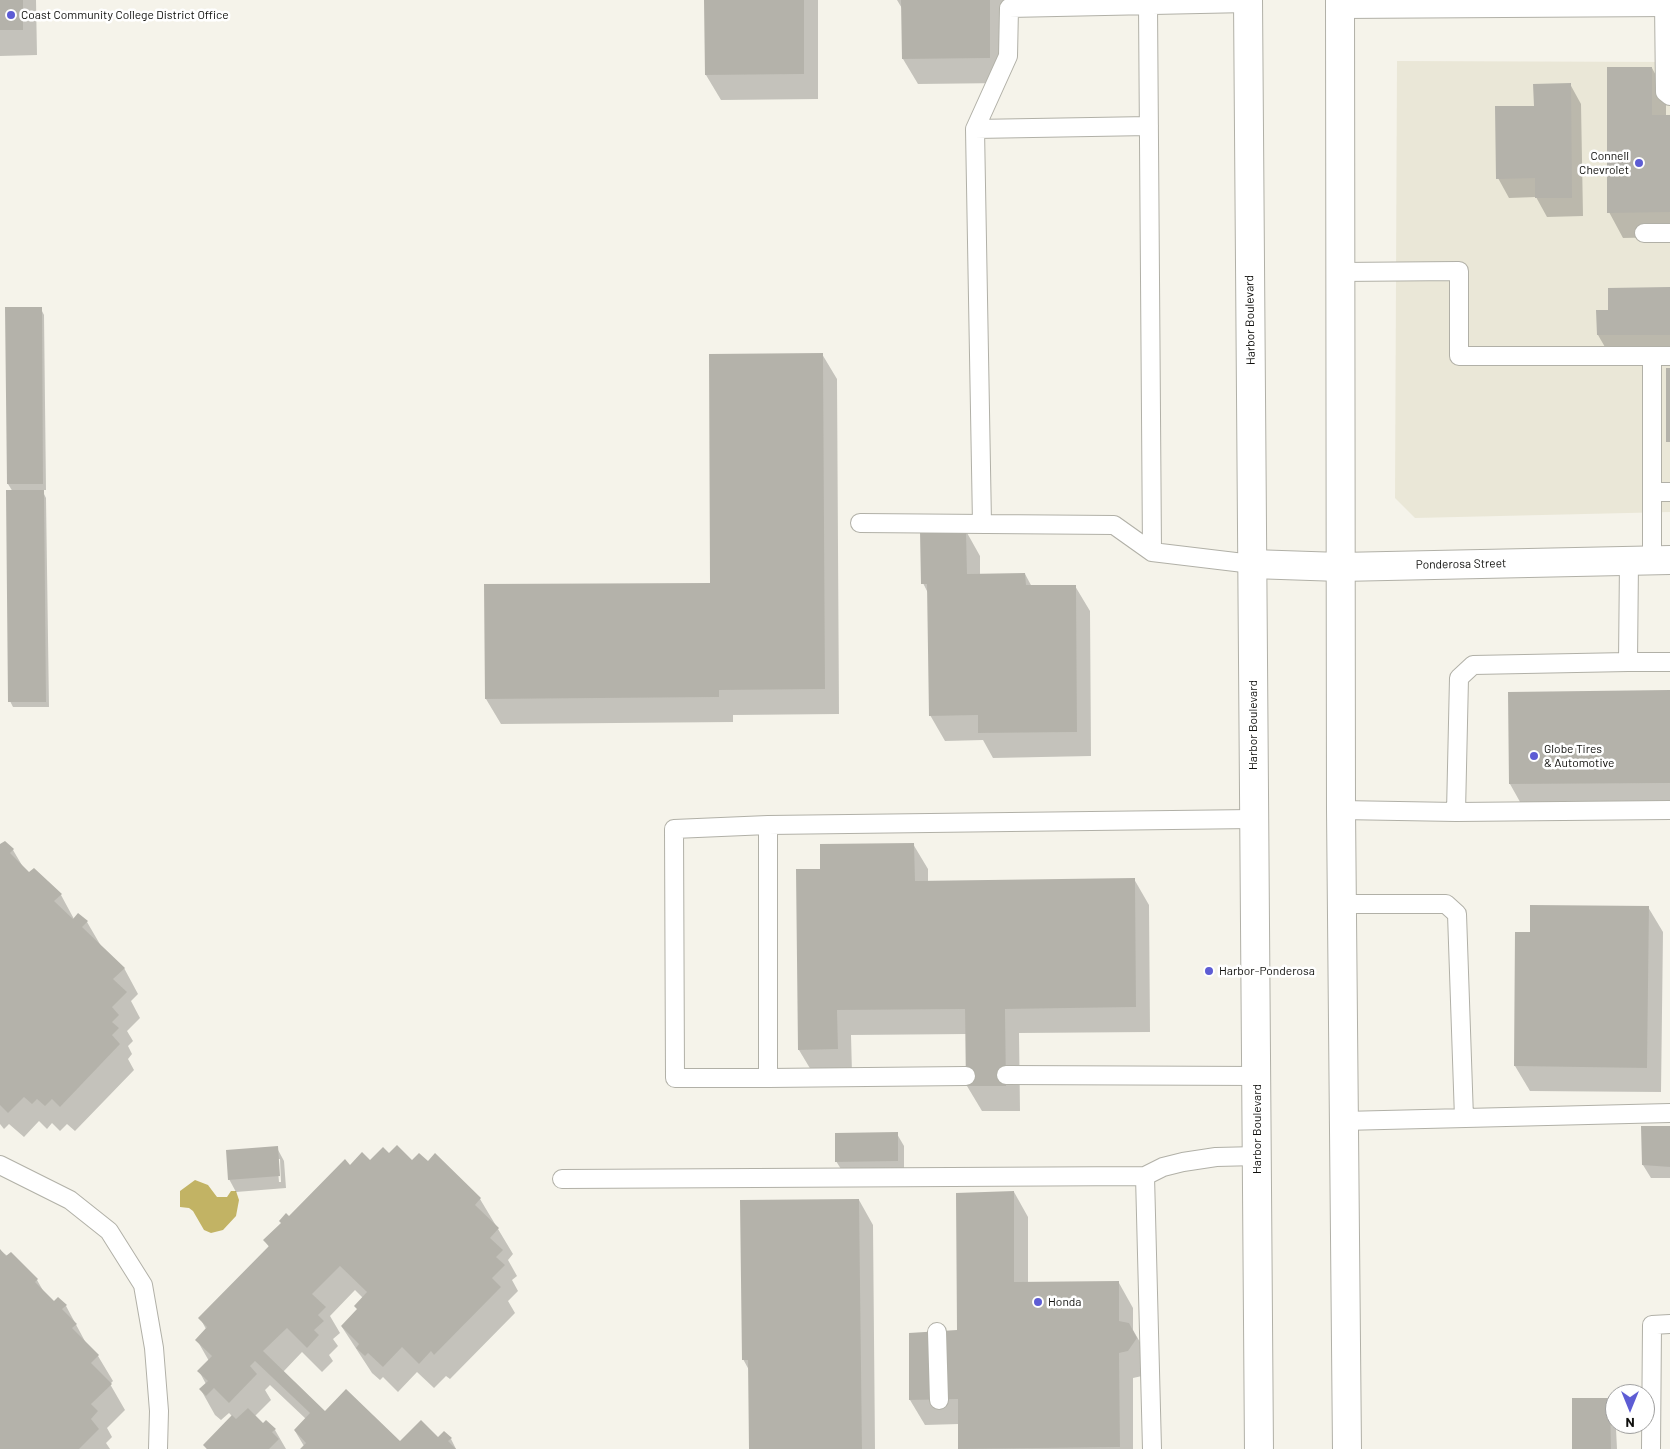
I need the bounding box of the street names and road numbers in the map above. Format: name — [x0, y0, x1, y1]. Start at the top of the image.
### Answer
street label: Harbor Boulevard — [1242, 275, 1258, 365]
street label: Ponderosa Street — [1416, 556, 1506, 572]
street label: Harbor Boulevard — [1246, 680, 1260, 770]
street label: Harbor Boulevard — [1250, 1084, 1264, 1174]

